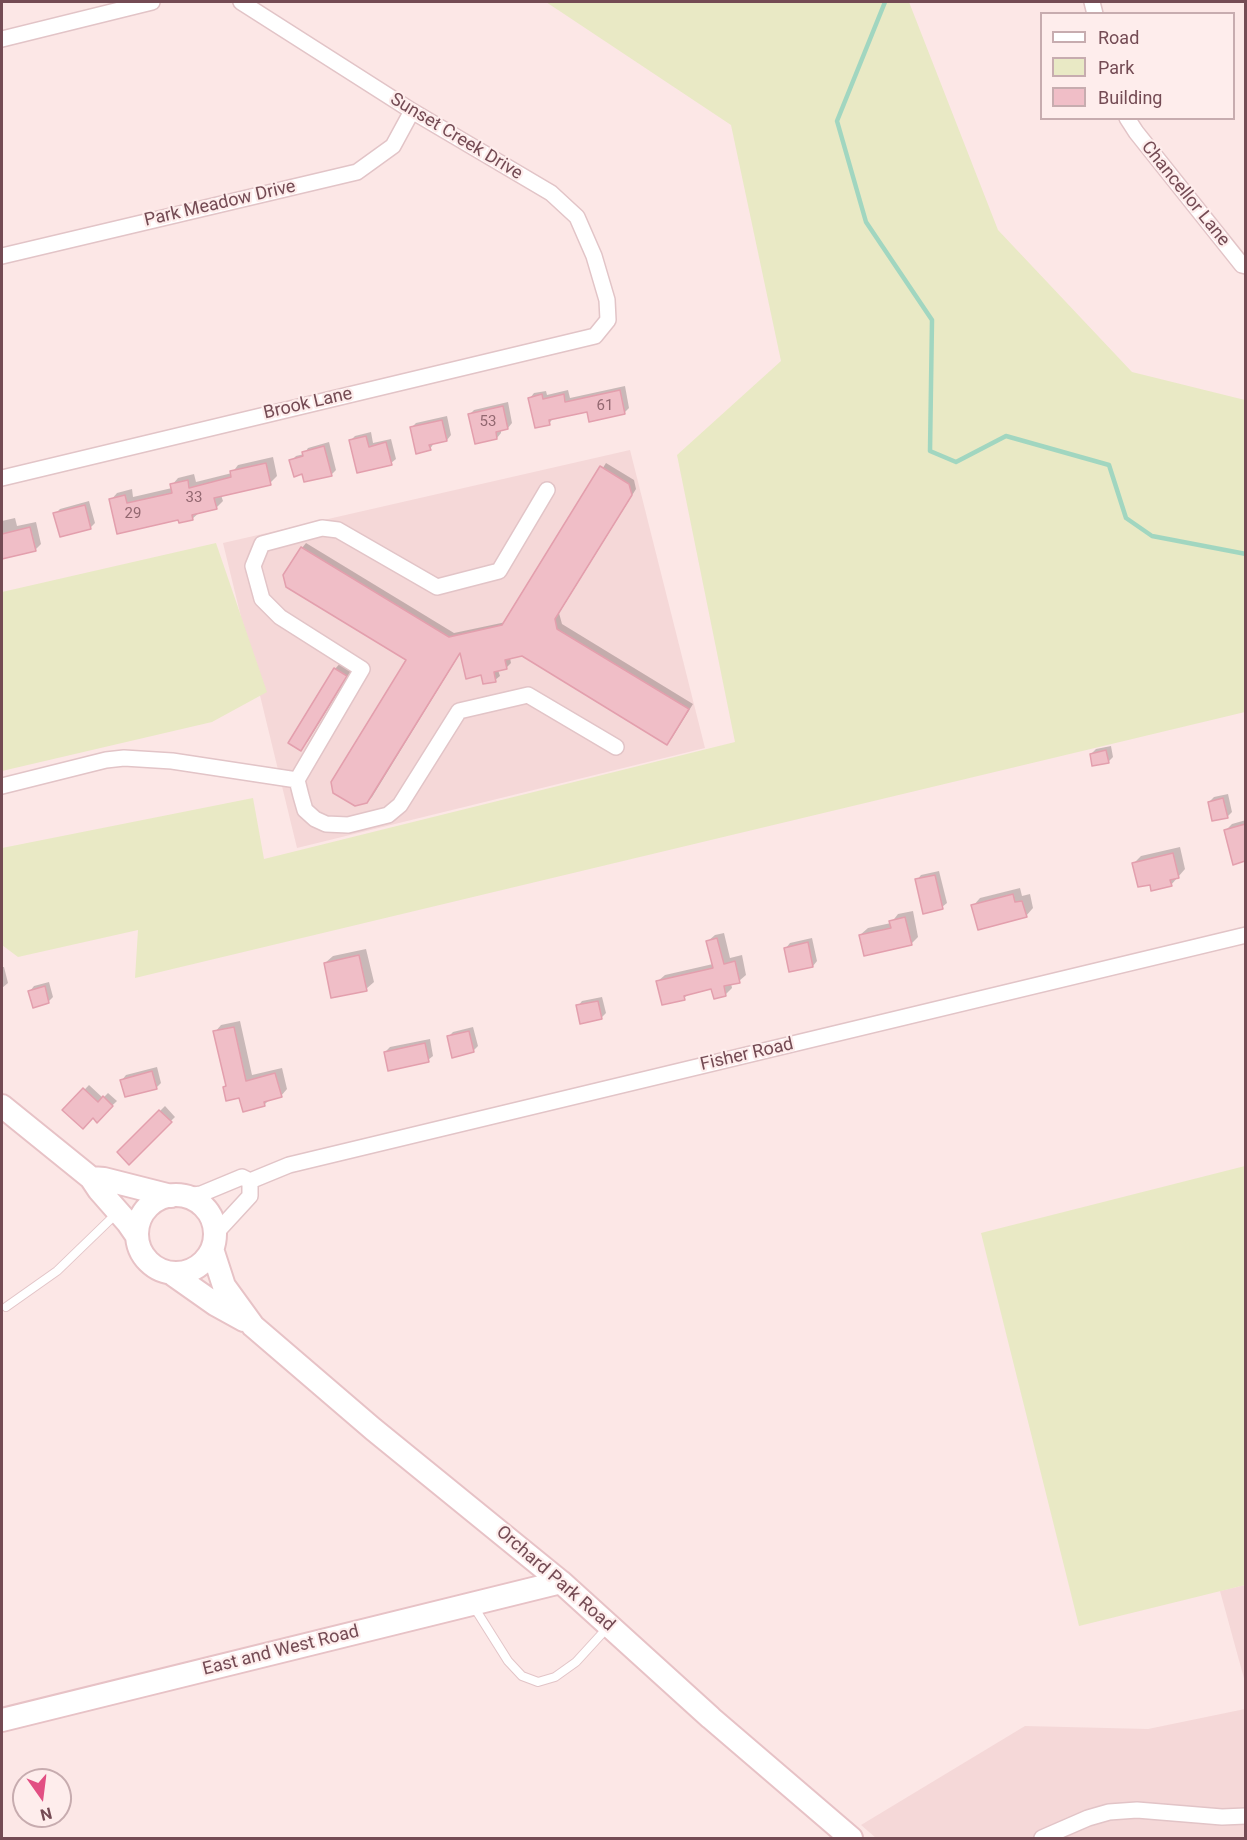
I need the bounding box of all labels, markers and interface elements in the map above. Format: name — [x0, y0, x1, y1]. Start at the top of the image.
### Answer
legend — [1040, 12, 1235, 120]
text: Road — [1098, 27, 1139, 48]
text: Park — [1098, 57, 1134, 78]
text: Building — [1098, 87, 1162, 108]
street label: Sunset Creek Drive — [386, 89, 526, 185]
street label: Chancellor Lane — [1136, 137, 1234, 251]
street label: Park Meadow Drive — [142, 176, 298, 232]
street label: Brook Lane — [262, 383, 354, 425]
house number: 61 — [597, 397, 613, 415]
house number: 53 — [480, 413, 496, 431]
house number: 33 — [186, 489, 202, 507]
house number: 29 — [125, 505, 141, 523]
street label: Fisher Road — [698, 1034, 796, 1076]
street label: Orchard Park Road — [491, 1522, 619, 1636]
street label: East and West Road — [201, 1621, 361, 1681]
north arrow — [12, 1768, 72, 1828]
text: N — [38, 1803, 54, 1825]

